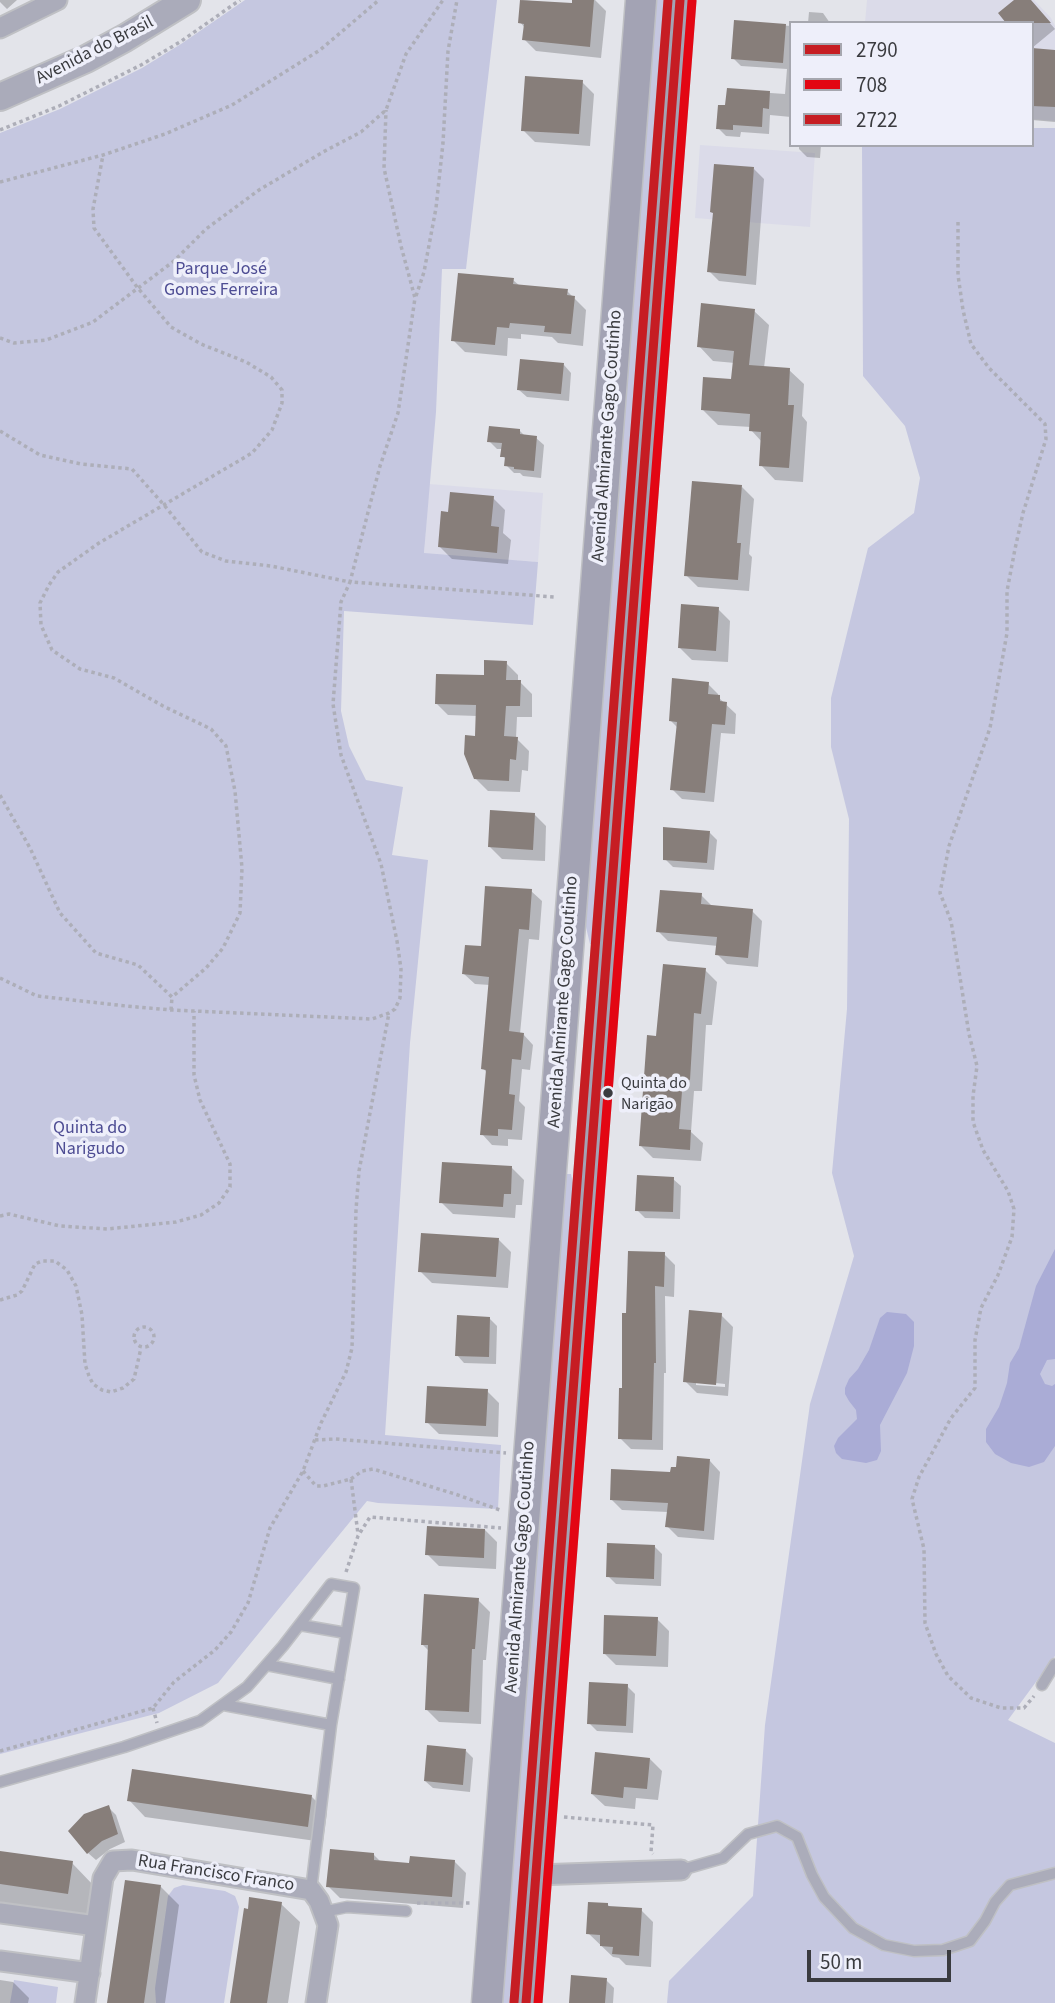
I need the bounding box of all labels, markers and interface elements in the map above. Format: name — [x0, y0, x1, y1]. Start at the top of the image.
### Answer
street label: Avenida do Brasil — [33, 12, 157, 90]
legend — [789, 21, 1034, 147]
text: 2790 — [856, 35, 898, 65]
text: 708 — [856, 70, 887, 100]
text: 2722 — [856, 105, 898, 135]
park label: Parque José Gomes Ferreira — [164, 259, 278, 302]
street label: Avenida Almirante Gago Coutinho — [588, 309, 628, 563]
street label: Avenida Almirante Gago Coutinho — [544, 875, 584, 1129]
place label: Quinta do Narigão — [621, 1074, 687, 1112]
marker: Quinta do Narigão — [601, 1086, 615, 1100]
park label: Quinta do Narigudo — [53, 1118, 127, 1160]
street label: Avenida Almirante Gago Coutinho — [501, 1440, 541, 1694]
street label: Rua Francisco Franco — [136, 1851, 296, 1897]
scale bar — [810, 1937, 954, 1981]
text: 50 m — [820, 1947, 862, 1977]

